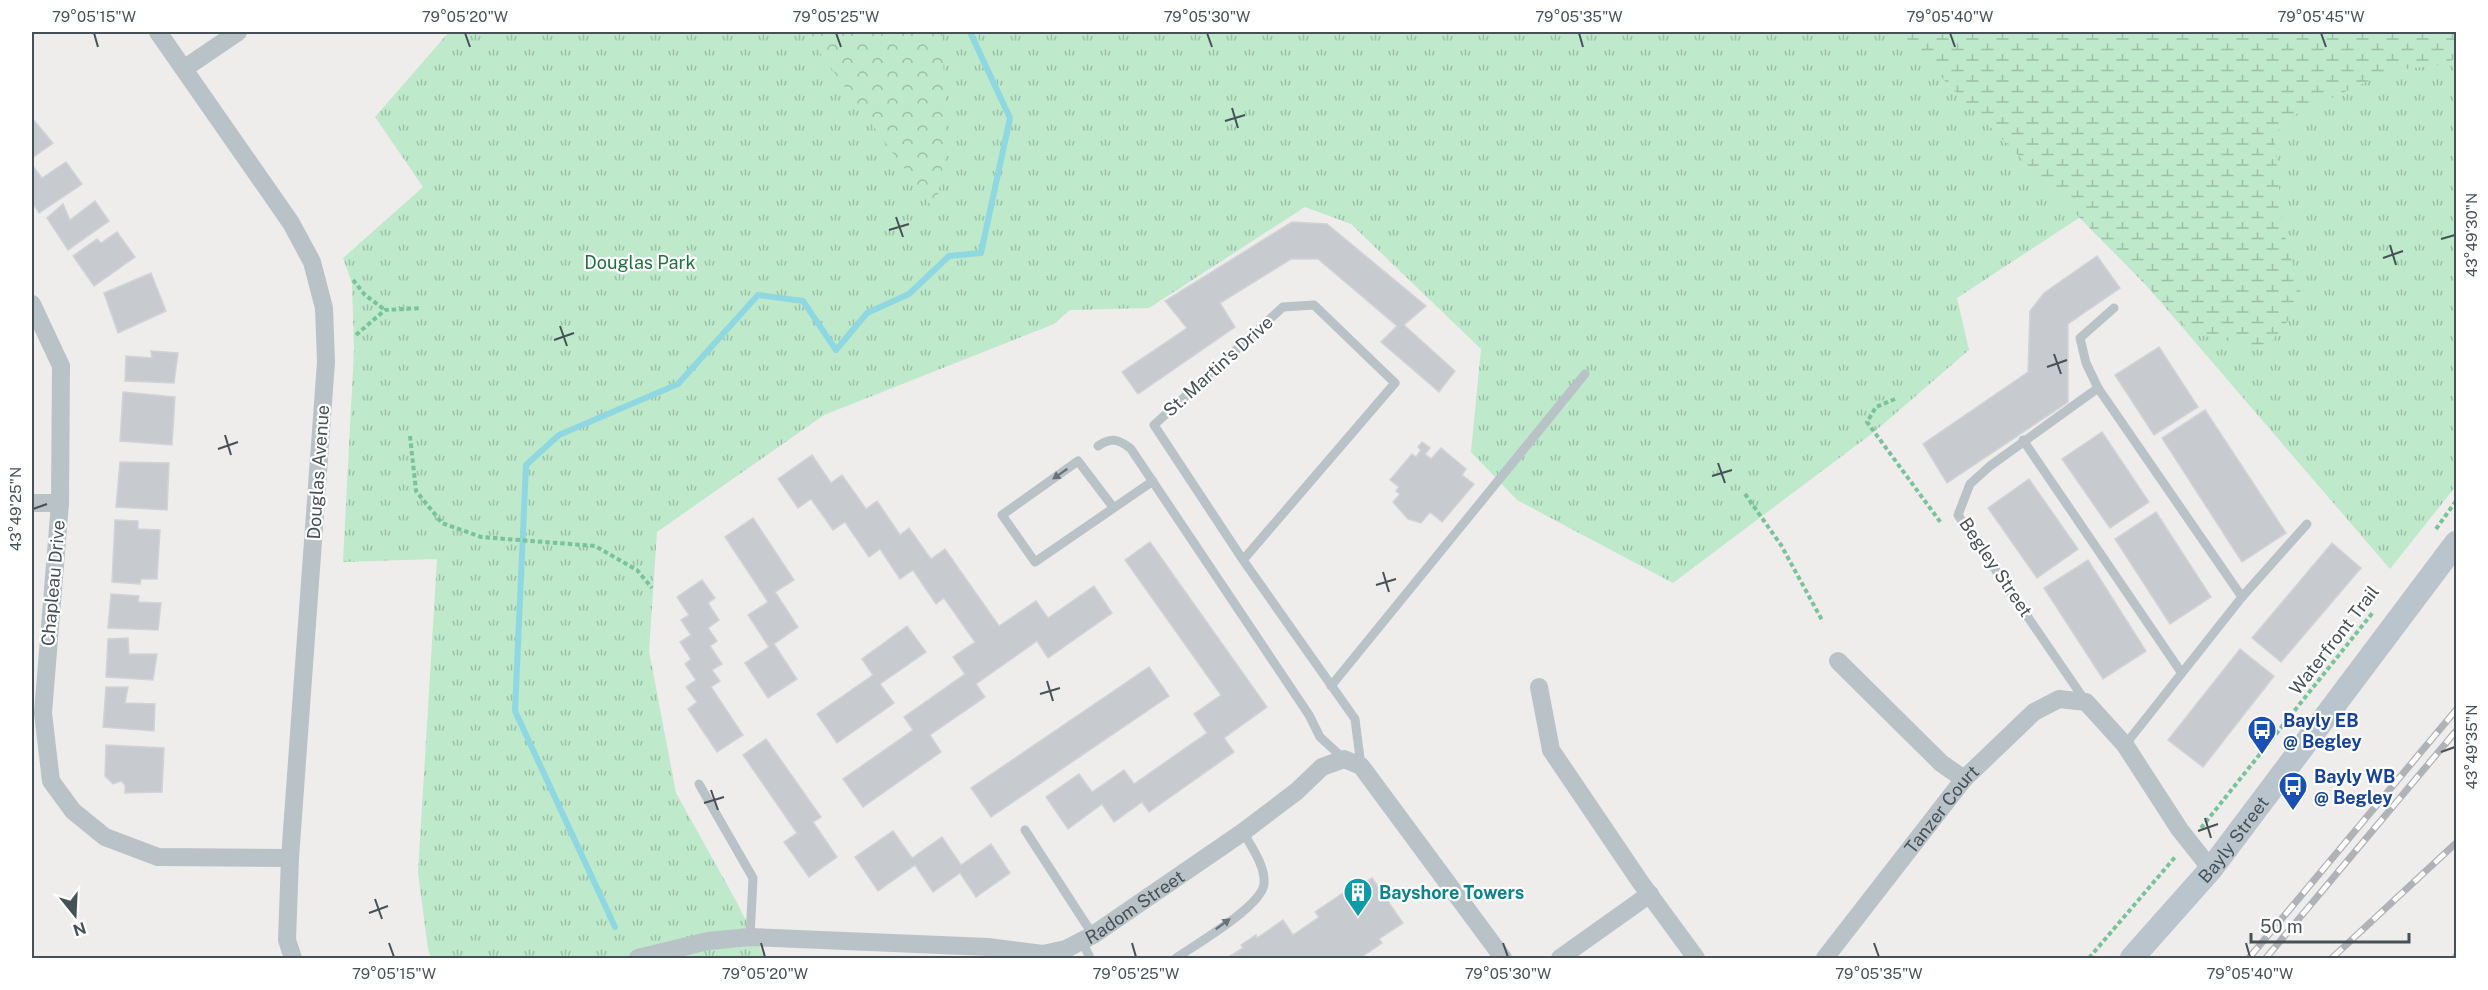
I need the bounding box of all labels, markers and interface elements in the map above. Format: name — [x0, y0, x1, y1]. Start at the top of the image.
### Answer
text: 79°05'15"W — [52, 8, 136, 25]
text: 79°05'20"W — [422, 8, 508, 25]
text: 79°05'25"W — [793, 8, 879, 25]
text: 79°05'30"W — [1164, 8, 1250, 25]
text: 79°05'35"W — [1535, 8, 1623, 25]
text: 79°05'40"W — [1907, 8, 1993, 25]
text: 79°05'45"W — [2277, 8, 2365, 25]
text: 43°49'30"N — [2463, 193, 2480, 277]
park label: Douglas Park — [584, 252, 696, 273]
street label: St. Martin's Drive — [1159, 311, 1277, 421]
street label: Douglas Avenue — [303, 404, 333, 540]
text: 43°49'25"N — [7, 467, 24, 551]
one-way arrow — [1053, 468, 1069, 480]
street label: Begley Street — [1955, 513, 2037, 621]
street label: Chapleau Drive — [37, 519, 69, 647]
street label: Waterfront Trail — [2285, 581, 2383, 699]
text: 43°49'35"N — [2463, 704, 2480, 790]
place label: Bayly EB @ Begley — [2283, 710, 2362, 752]
bus stop icon: Bayly EB @ Begley — [2246, 714, 2278, 756]
street label: Tanzer Court — [1900, 760, 1983, 857]
place label: Bayly WB @ Begley — [2314, 766, 2395, 808]
bus stop icon: Bayly WB @ Begley — [2277, 770, 2309, 812]
street label: Bayly Street — [2194, 792, 2273, 887]
street label: Radom Street — [1081, 865, 1188, 948]
building icon: Bayshore Towers — [1342, 876, 1374, 918]
place label: Bayshore Towers — [1379, 882, 1524, 903]
north arrow — [45, 885, 105, 945]
scale bar — [2251, 906, 2408, 944]
text: 50 m — [2260, 916, 2303, 937]
text: N — [71, 918, 88, 940]
one-way arrow — [1216, 919, 1231, 931]
text: 79°05'15"W — [352, 965, 436, 982]
text: 79°05'20"W — [722, 965, 808, 982]
text: 79°05'25"W — [1093, 965, 1179, 982]
text: 79°05'30"W — [1465, 965, 1551, 982]
text: 79°05'35"W — [1835, 965, 1923, 982]
text: 79°05'40"W — [2207, 965, 2293, 982]

